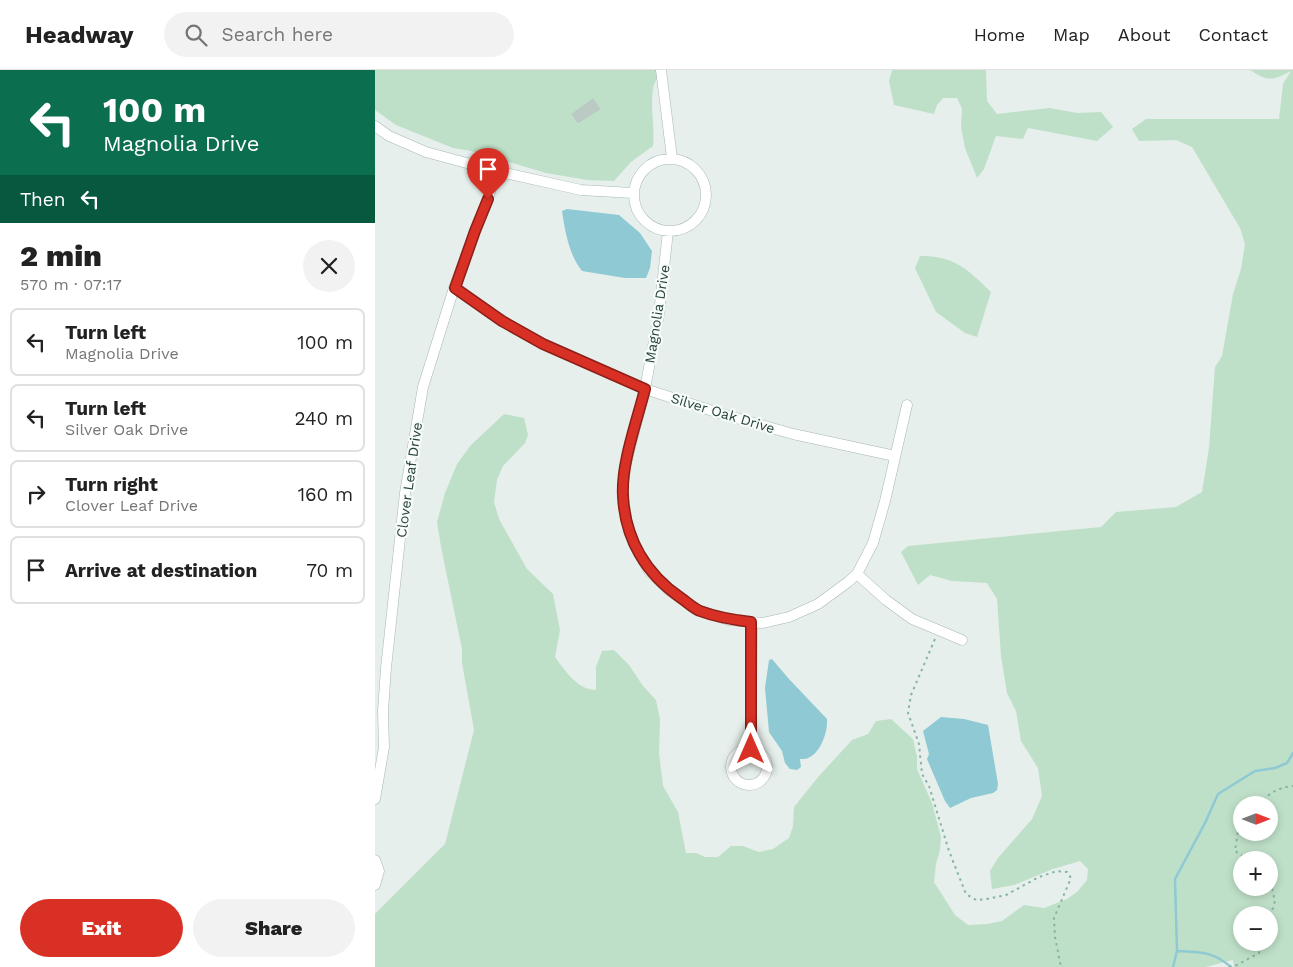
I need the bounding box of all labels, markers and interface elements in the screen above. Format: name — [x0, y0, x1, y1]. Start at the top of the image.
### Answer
search box — [164, 12, 514, 57]
text: Headway — [25, 21, 134, 49]
icon: search — [182, 21, 210, 49]
text: Search here — [222, 23, 333, 46]
text: Home — [974, 24, 1025, 45]
text: Map — [1053, 24, 1090, 45]
text: About — [1118, 24, 1170, 45]
text: Contact — [1198, 24, 1268, 45]
text: 100 m — [103, 89, 206, 131]
icon: left — [20, 90, 85, 155]
text: Magnolia Drive — [103, 131, 259, 156]
pin — [467, 148, 509, 199]
icon: arrive — [474, 155, 502, 183]
icon: left — [76, 185, 104, 213]
text: Then — [20, 188, 66, 211]
text: 2 min — [20, 238, 102, 273]
button: close — [303, 240, 355, 292]
street label: Magnolia Drive — [641, 264, 673, 364]
text: 570 m · 07:17 — [20, 275, 122, 294]
text: Turn left — [65, 321, 146, 344]
icon: left — [22, 328, 50, 356]
text: 100 m — [297, 331, 353, 354]
text: Magnolia Drive — [65, 344, 179, 363]
street label: Silver Oak Drive — [669, 390, 777, 436]
text: Turn left — [65, 397, 146, 420]
icon: left — [22, 404, 50, 432]
text: 240 m — [294, 407, 353, 430]
text: Silver Oak Drive — [65, 420, 188, 439]
street label: Clover Leaf Drive — [393, 421, 425, 539]
text: Turn right — [65, 473, 158, 496]
icon: right — [22, 480, 50, 508]
text: 160 m — [298, 483, 353, 506]
text: Clover Leaf Drive — [65, 496, 198, 515]
icon: arrive — [22, 556, 50, 584]
text: Arrive at destination — [65, 559, 257, 582]
text: 70 m — [306, 559, 353, 582]
position arrow — [724, 722, 776, 774]
north arrow — [1233, 796, 1277, 841]
map controls — [1233, 796, 1278, 951]
button: + — [1233, 851, 1278, 896]
button: Exit — [20, 899, 183, 957]
button: Share — [193, 899, 355, 957]
button: − — [1233, 906, 1278, 951]

